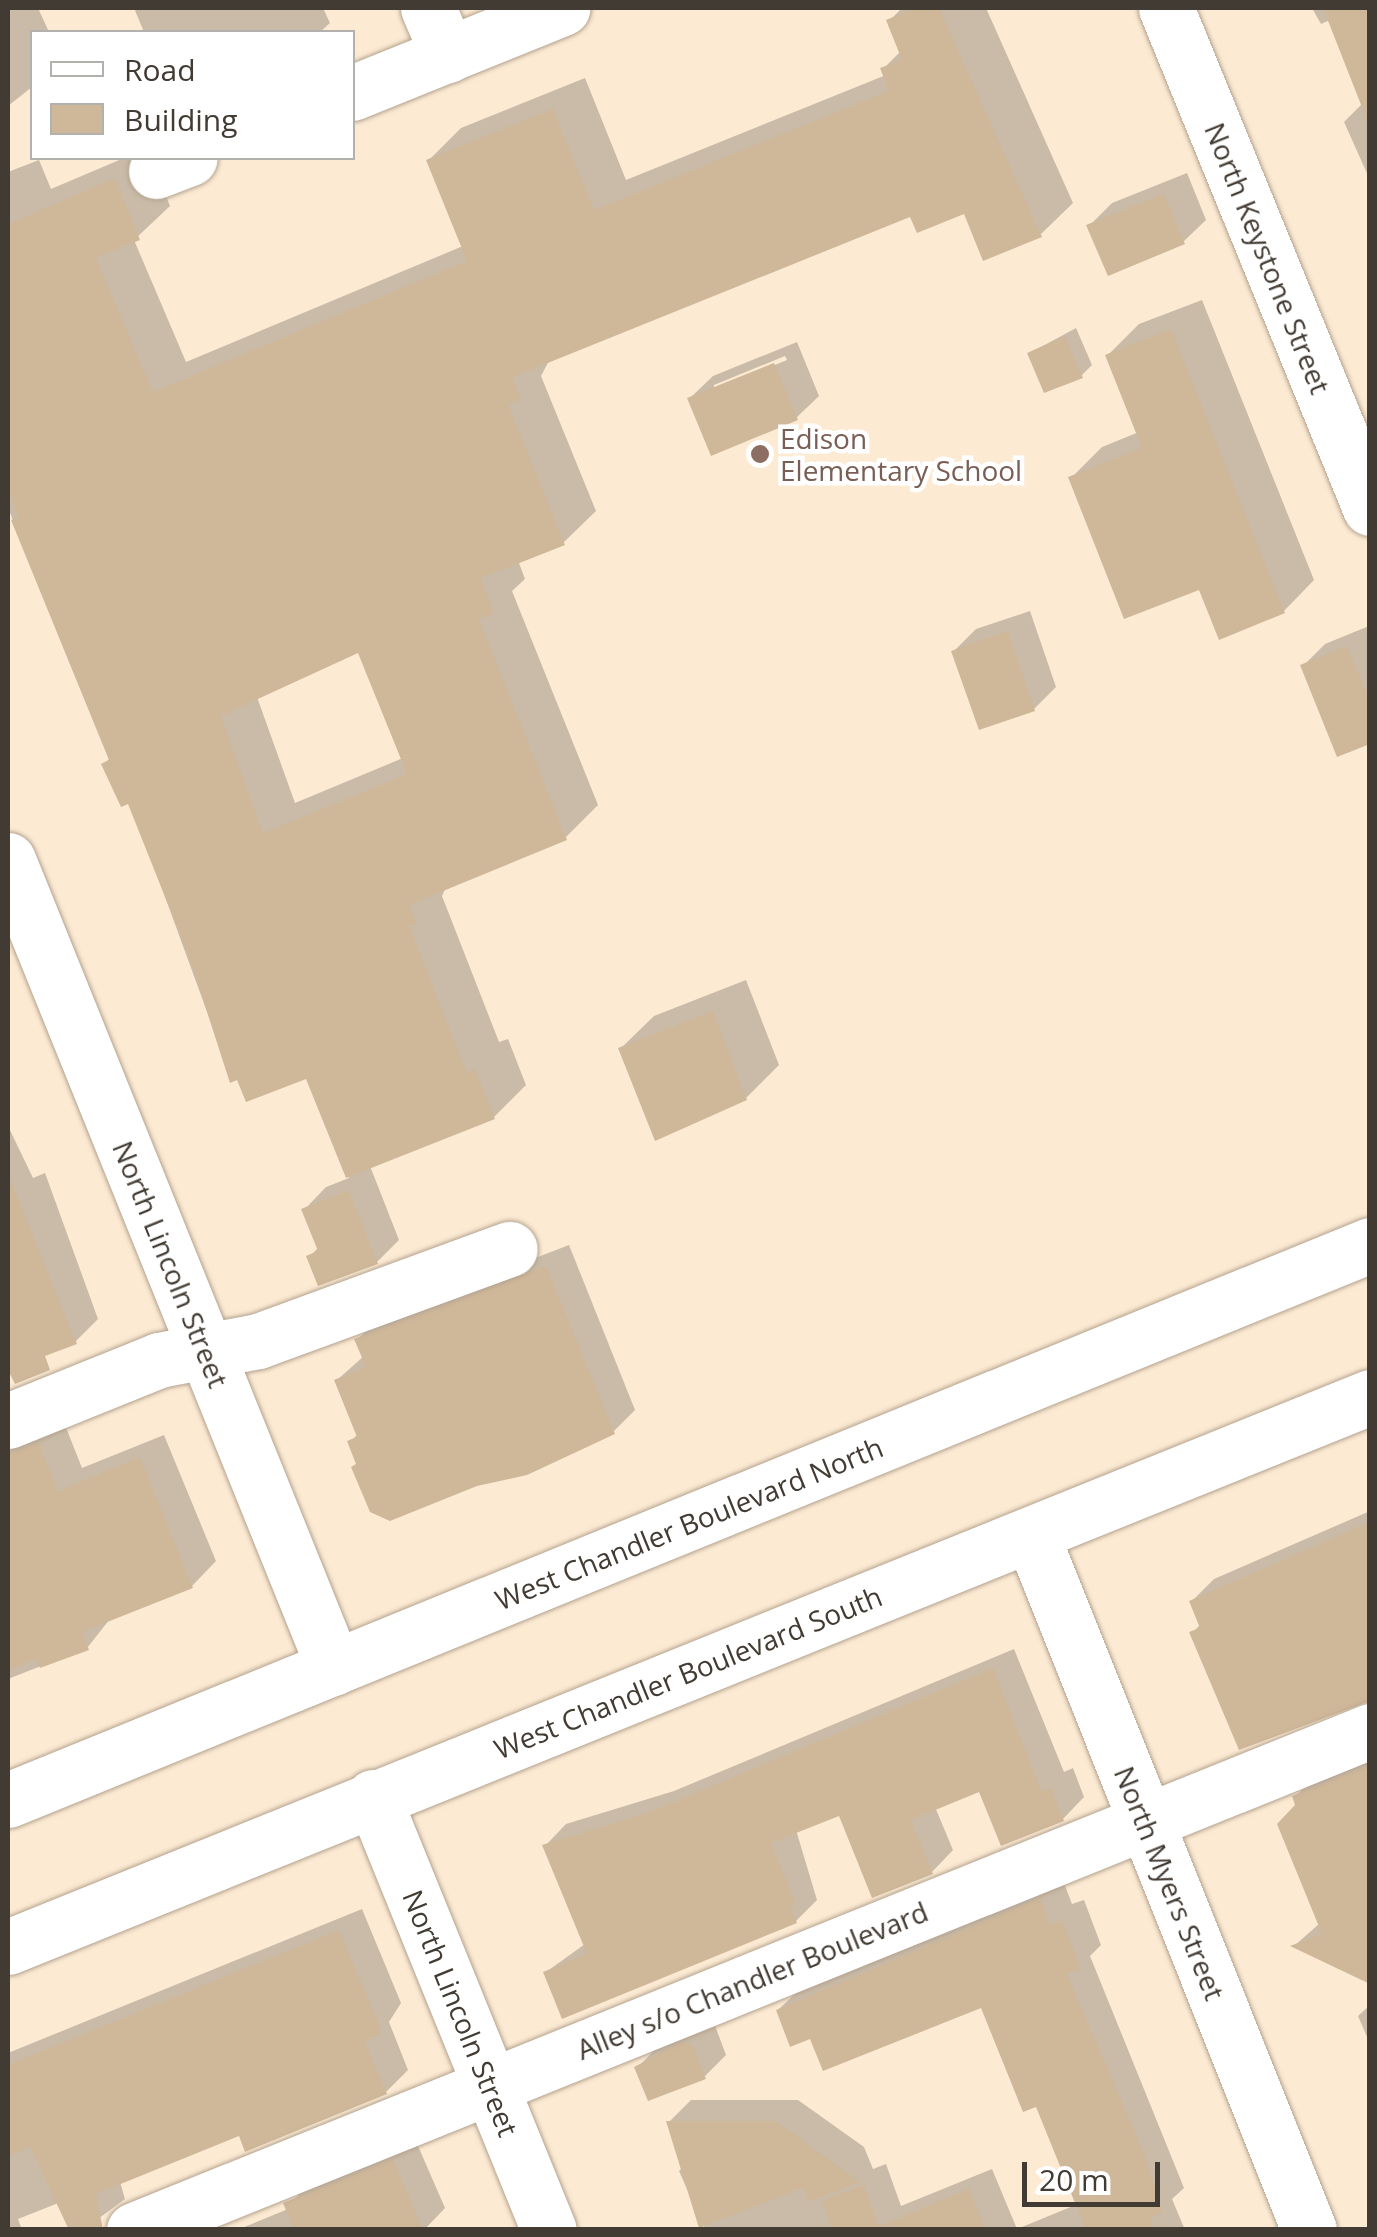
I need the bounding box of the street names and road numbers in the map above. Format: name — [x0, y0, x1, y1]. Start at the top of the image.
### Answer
street label: North Keystone Street — [1198, 118, 1338, 398]
street label: North Lincoln Street — [106, 1136, 236, 1392]
street label: West Chandler Boulevard North — [490, 1430, 888, 1616]
street label: West Chandler Boulevard South — [489, 1579, 887, 1765]
street label: North Myers Street — [1108, 1761, 1232, 2005]
street label: North Lincoln Street — [396, 1885, 526, 2141]
street label: Alley s/o Chandler Boulevard — [571, 1894, 933, 2066]

